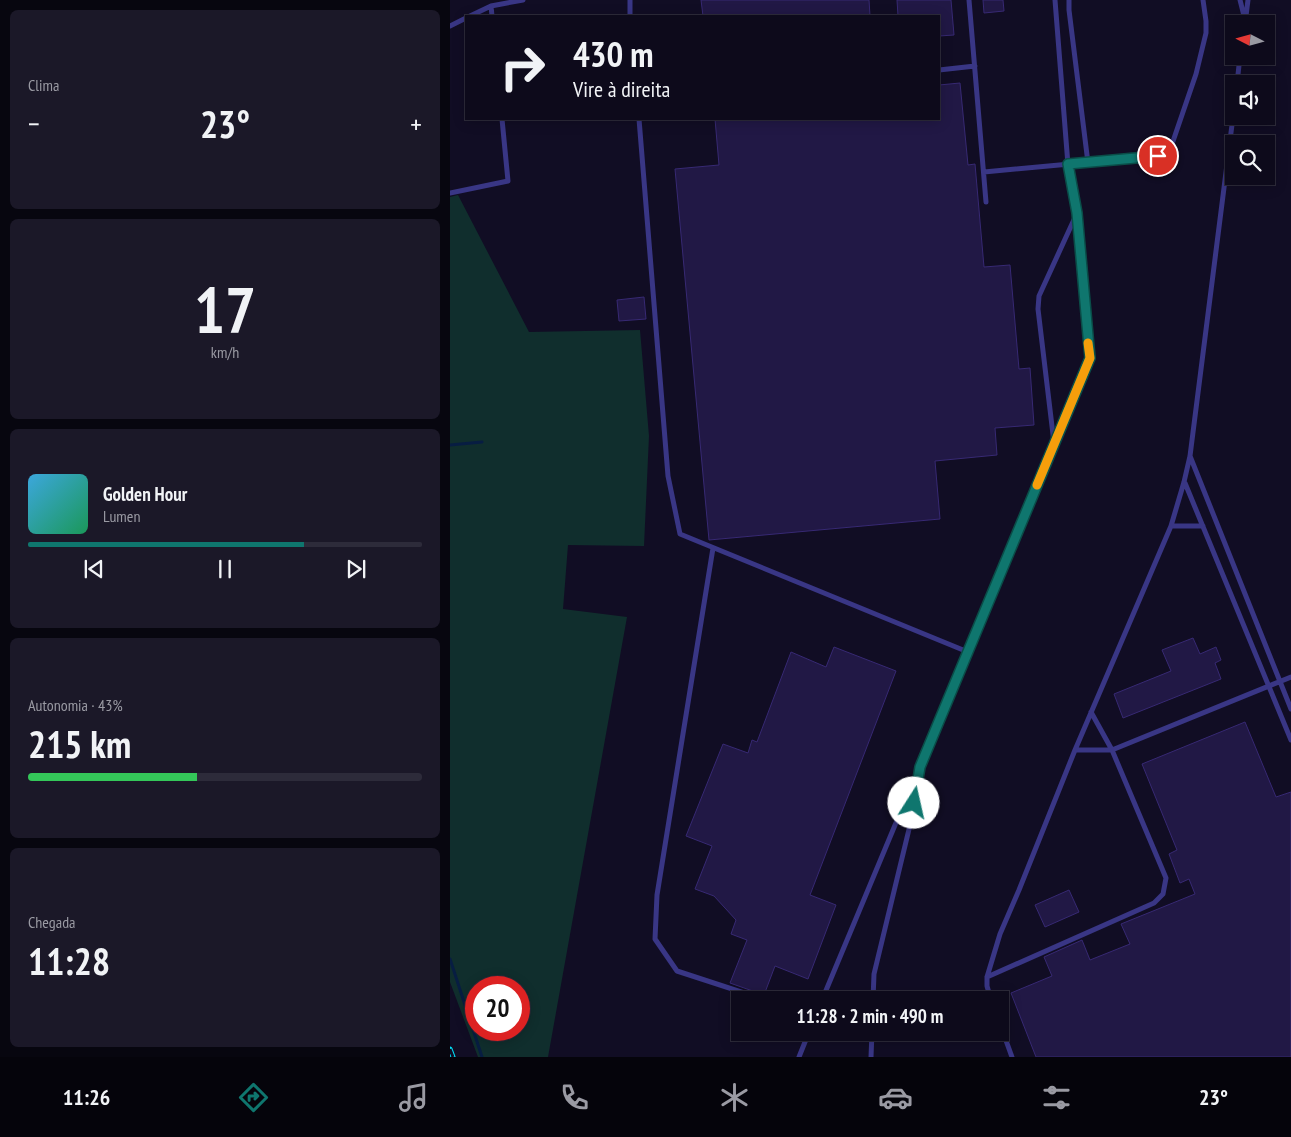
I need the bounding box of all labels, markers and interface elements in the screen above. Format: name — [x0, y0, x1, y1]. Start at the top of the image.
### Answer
north arrow — [1225, 15, 1275, 65]
map controls — [1225, 15, 1275, 185]
text: 430 m — [573, 31, 654, 77]
icon: right — [490, 35, 555, 100]
text: Clima — [28, 75, 59, 95]
text: Vire à direita — [573, 75, 670, 103]
button: sound — [1225, 75, 1275, 125]
text: 23° — [200, 99, 250, 148]
text: − — [28, 105, 40, 142]
text: + — [410, 105, 422, 142]
pin — [1137, 135, 1179, 177]
button: search — [1225, 135, 1275, 185]
icon: arrive — [1144, 142, 1172, 170]
text: 17 — [194, 267, 256, 351]
text: km/h — [211, 342, 239, 362]
text: Golden Hour — [103, 482, 187, 506]
text: Lumen — [103, 506, 140, 526]
icon: previous — [80, 555, 108, 583]
icon: pause — [211, 555, 239, 583]
icon: next — [342, 555, 370, 583]
text: Autonomia · 43% — [28, 695, 123, 715]
text: 215 km — [28, 719, 131, 768]
position arrow — [887, 776, 939, 828]
text: Chegada — [28, 912, 76, 932]
text: 11:28 — [28, 936, 110, 985]
speed limit sign: 20 — [465, 976, 530, 1041]
text: 11:28 · 2 min · 490 m — [797, 1004, 943, 1028]
icon: directions — [236, 1080, 271, 1115]
icon: music — [396, 1080, 431, 1115]
icon: phone — [557, 1080, 592, 1115]
icon: climate — [717, 1080, 752, 1115]
icon: car — [878, 1080, 913, 1115]
icon: filters — [1039, 1080, 1074, 1115]
text: 11:26 — [63, 1083, 110, 1111]
text: 23° — [1199, 1083, 1228, 1111]

